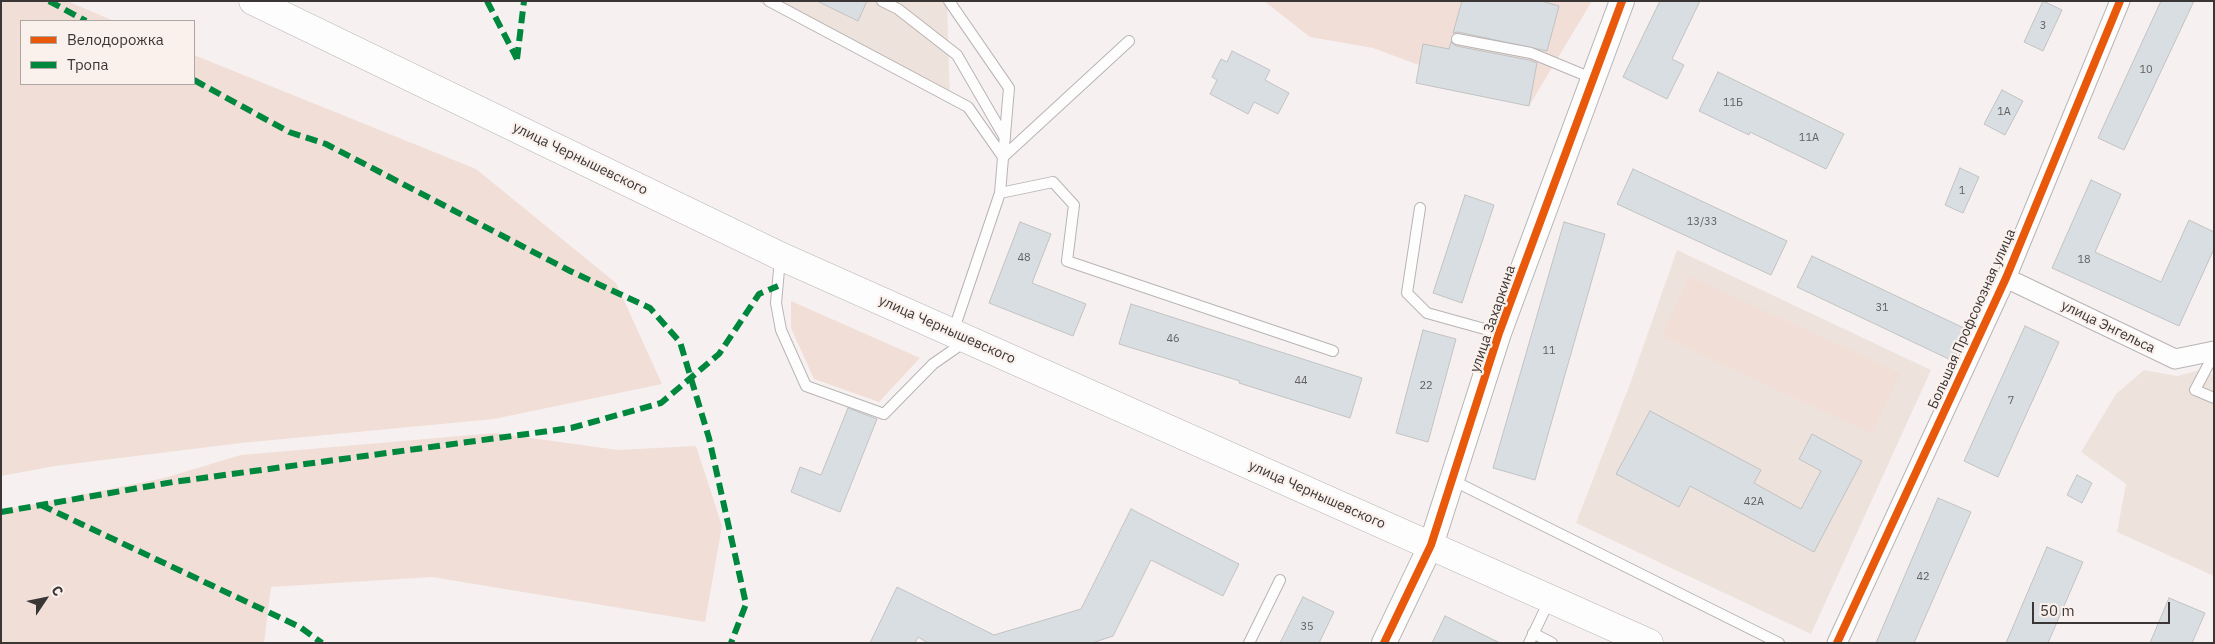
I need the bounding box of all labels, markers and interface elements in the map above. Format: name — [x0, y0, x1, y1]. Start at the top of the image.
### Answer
house number: 3 — [2040, 19, 2046, 33]
legend — [20, 20, 195, 85]
text: Велодорожка — [67, 30, 164, 49]
text: Тропа — [67, 55, 109, 74]
house number: 10 — [2139, 63, 2153, 77]
house number: 11Б — [1723, 96, 1743, 110]
house number: 1А — [1997, 105, 2011, 119]
street label: улица Чернышевского — [510, 119, 650, 199]
house number: 11А — [1799, 131, 1819, 145]
house number: 1 — [1959, 184, 1965, 198]
house number: 13/33 — [1687, 215, 1717, 229]
street label: Большая Профсоюзная улица — [1925, 226, 2019, 412]
house number: 48 — [1017, 251, 1031, 265]
house number: 18 — [2077, 253, 2091, 267]
street label: улица Захаркина — [1467, 263, 1519, 375]
street label: улица Чернышевского — [876, 292, 1018, 368]
street label: улица Энгельса — [2058, 297, 2158, 357]
house number: 31 — [1875, 301, 1889, 315]
house number: 46 — [1166, 332, 1180, 346]
house number: 11 — [1542, 344, 1556, 358]
house number: 44 — [1294, 374, 1308, 388]
house number: 22 — [1419, 379, 1433, 393]
house number: 7 — [2008, 394, 2014, 408]
street label: улица Чернышевского — [1246, 457, 1388, 533]
house number: 42А — [1744, 495, 1764, 509]
house number: 42 — [1916, 570, 1930, 584]
north arrow — [20, 574, 70, 624]
text: С — [47, 582, 67, 599]
scale bar — [2035, 592, 2172, 624]
text: 50 m — [2040, 601, 2075, 620]
house number: 35 — [1300, 620, 1314, 634]

